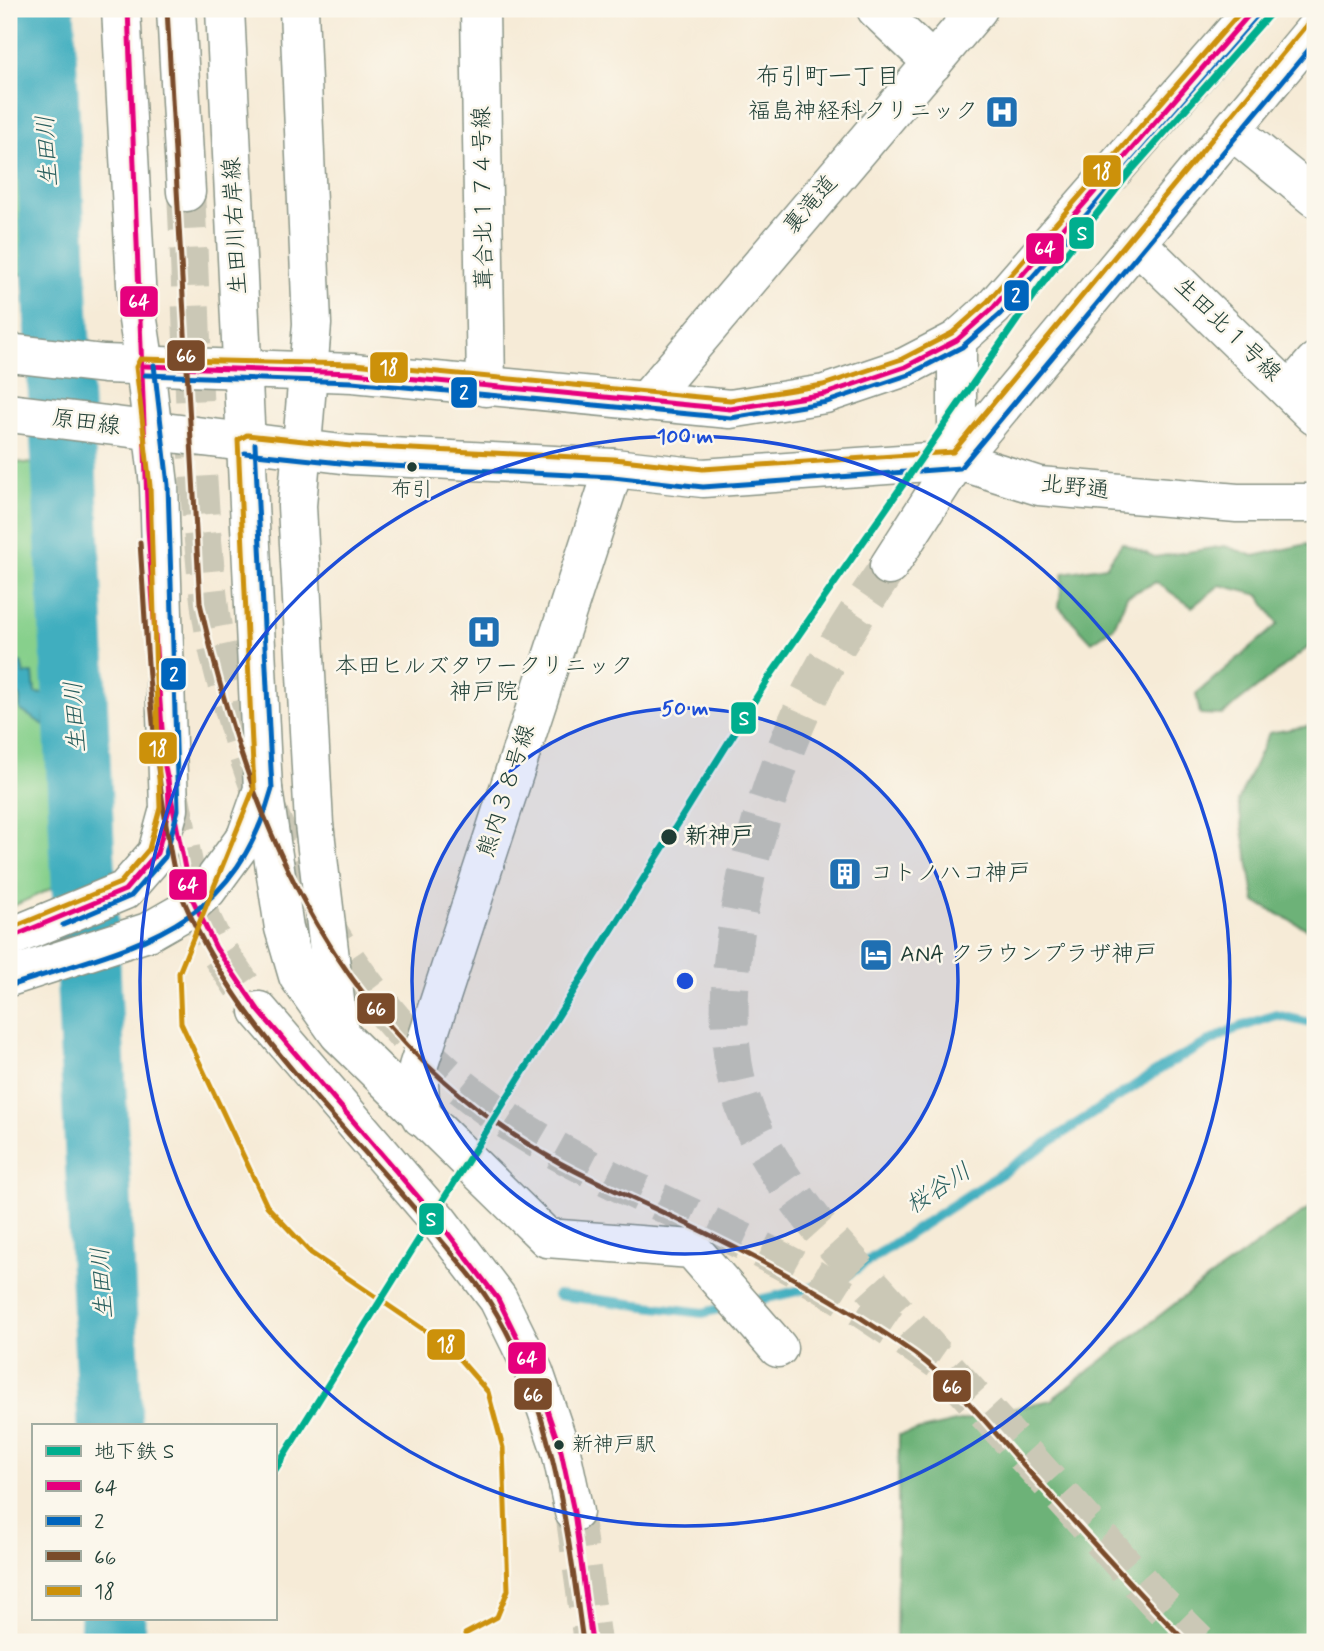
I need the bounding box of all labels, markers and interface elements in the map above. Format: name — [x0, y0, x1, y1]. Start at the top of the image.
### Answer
district label: 布引町一丁目 — [756, 62, 900, 93]
hospital icon: 福島神経科クリニック — [983, 93, 1021, 131]
place label: 福島神経科クリニック — [748, 97, 978, 127]
street label: 葺合北１７４号線 — [467, 106, 501, 290]
water label: 生田川 — [31, 114, 65, 188]
line badge: 18 — [1082, 154, 1122, 188]
street label: 生田川右岸線 — [217, 156, 255, 296]
text: 18 — [1093, 160, 1111, 185]
street label: 裏滝道 — [777, 169, 845, 241]
line badge: S — [1068, 216, 1095, 250]
text: S — [1077, 222, 1087, 247]
line badge: 64 — [1025, 232, 1065, 265]
text: 64 — [1034, 237, 1056, 262]
street label: 生田北１号線 — [1167, 271, 1287, 389]
line badge: 2 — [1003, 279, 1030, 312]
text: 2 — [1011, 284, 1021, 309]
line badge: 64 — [119, 285, 159, 318]
text: 64 — [128, 290, 150, 315]
line badge: 66 — [166, 339, 206, 372]
text: 66 — [176, 344, 197, 369]
line badge: 18 — [369, 351, 409, 384]
text: 18 — [380, 356, 398, 381]
line badge: 2 — [450, 376, 478, 409]
text: 2 — [459, 381, 469, 406]
street label: 原田線 — [50, 403, 122, 443]
text: 100 m — [657, 423, 713, 451]
marker: 布引 — [405, 460, 419, 474]
street label: 北野通 — [1039, 469, 1111, 507]
place label: 布引 — [391, 476, 433, 504]
hospital icon: 本田ヒルズタワークリニック 神戸院 — [465, 613, 503, 651]
place label: 本田ヒルズタワークリニック 神戸院 — [335, 652, 633, 708]
line badge: 2 — [160, 657, 187, 691]
text: 2 — [169, 663, 179, 688]
water label: 生田川 — [59, 680, 93, 754]
text: 50 m — [662, 695, 709, 723]
line badge: S — [730, 701, 757, 735]
text: S — [739, 707, 749, 732]
street label: 熊内３８号線 — [471, 721, 543, 861]
line badge: 18 — [138, 731, 178, 765]
text: 18 — [149, 737, 167, 762]
place label: 新神戸 — [685, 822, 754, 852]
marker: 新神戸 — [659, 827, 679, 847]
building icon: コトノハコ神戸 — [826, 855, 864, 893]
place label: コトノハコ神戸 — [870, 859, 1031, 889]
line badge: 64 — [168, 868, 208, 901]
text: 64 — [177, 873, 199, 898]
hotel icon: ANA クラウンプラザ神戸 — [857, 936, 895, 974]
place label: ANA クラウンプラザ神戸 — [900, 940, 1157, 970]
centre of rings — [673, 969, 697, 993]
line badge: 66 — [356, 992, 396, 1025]
text: 66 — [366, 997, 387, 1022]
water label: 桜谷川 — [900, 1156, 978, 1222]
line badge: S — [418, 1202, 445, 1236]
text: S — [426, 1208, 436, 1233]
water label: 生田川 — [86, 1246, 120, 1320]
line badge: 18 — [426, 1328, 466, 1361]
text: 18 — [437, 1333, 455, 1358]
line badge: 64 — [507, 1341, 547, 1375]
text: 64 — [516, 1347, 538, 1372]
line badge: 66 — [932, 1369, 972, 1403]
text: 66 — [942, 1375, 963, 1400]
line badge: 66 — [513, 1377, 553, 1411]
text: 66 — [523, 1383, 544, 1408]
legend — [32, 1424, 276, 1620]
place label: 新神戸駅 — [572, 1431, 656, 1459]
text: 地下鉄 S — [94, 1438, 174, 1466]
marker: 新神戸駅 — [552, 1438, 566, 1452]
text: 64 — [94, 1474, 118, 1502]
text: 2 — [94, 1508, 104, 1536]
text: 66 — [94, 1544, 116, 1572]
text: 18 — [94, 1578, 115, 1606]

